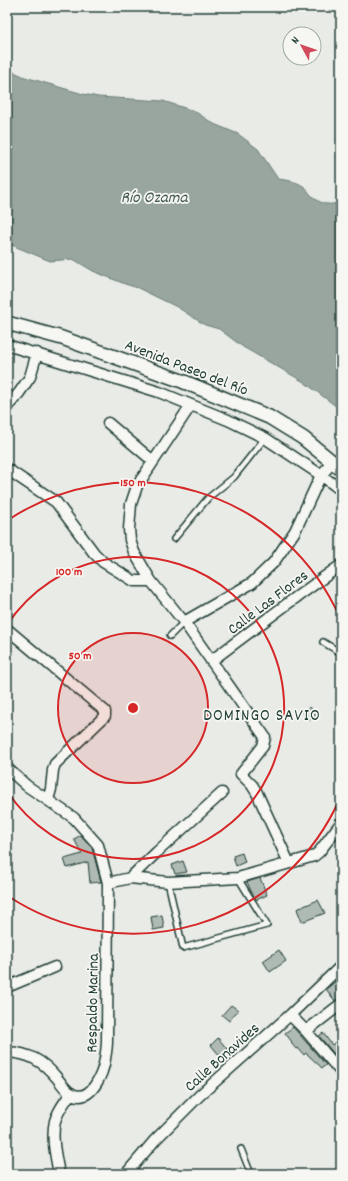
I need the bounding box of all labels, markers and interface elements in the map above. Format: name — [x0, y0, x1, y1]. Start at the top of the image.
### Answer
north arrow — [282, 26, 322, 66]
text: N — [288, 33, 304, 48]
water label: Río Ozama — [121, 187, 188, 211]
street label: Avenida Paseo del Río — [121, 334, 251, 402]
text: 150 m — [120, 475, 146, 492]
text: 100 m — [56, 564, 82, 581]
street label: Calle Las Flores — [223, 565, 314, 641]
text: 50 m — [68, 648, 92, 665]
centre of rings — [126, 701, 140, 715]
district label: DOMINGO SAVIO — [203, 705, 321, 729]
street label: Respaldo Marina — [81, 953, 106, 1053]
street label: Calle Bonavides — [180, 1018, 266, 1098]

